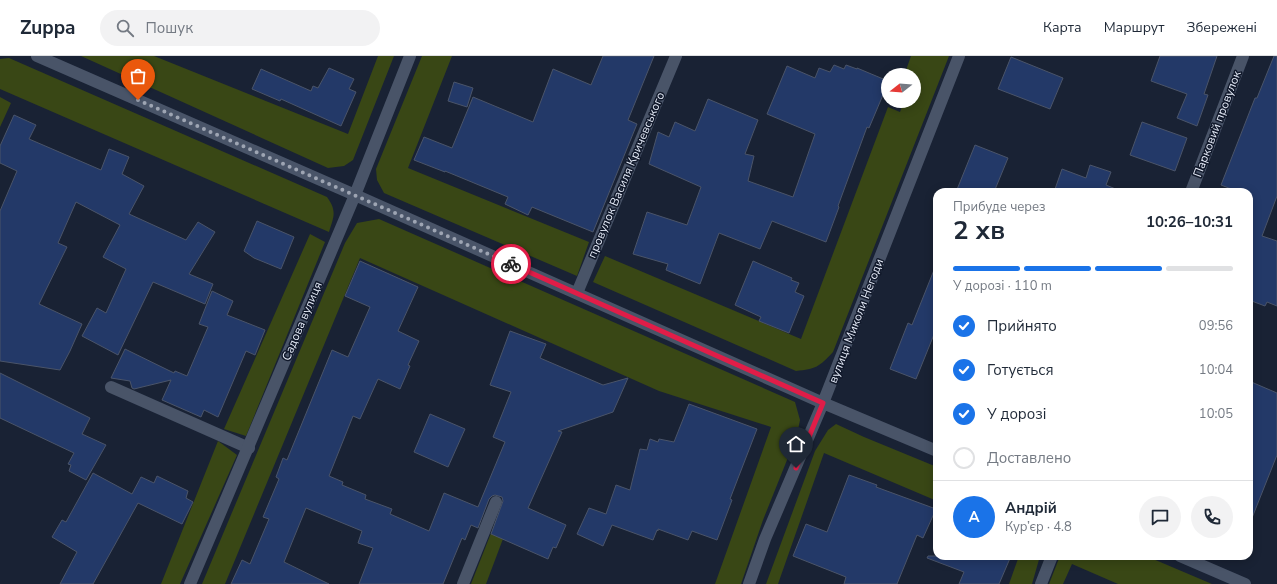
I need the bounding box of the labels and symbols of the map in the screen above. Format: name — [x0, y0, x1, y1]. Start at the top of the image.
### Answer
pin — [121, 59, 155, 100]
north arrow — [881, 68, 921, 108]
street label: Парковий провулок — [1189, 68, 1245, 180]
street label: провулок Василя Кричевського — [584, 89, 668, 260]
courier — [491, 244, 531, 284]
street label: вулиця Миколи Негоди — [825, 256, 887, 386]
street label: Садова вулиця — [278, 279, 326, 363]
pin — [779, 427, 813, 468]

